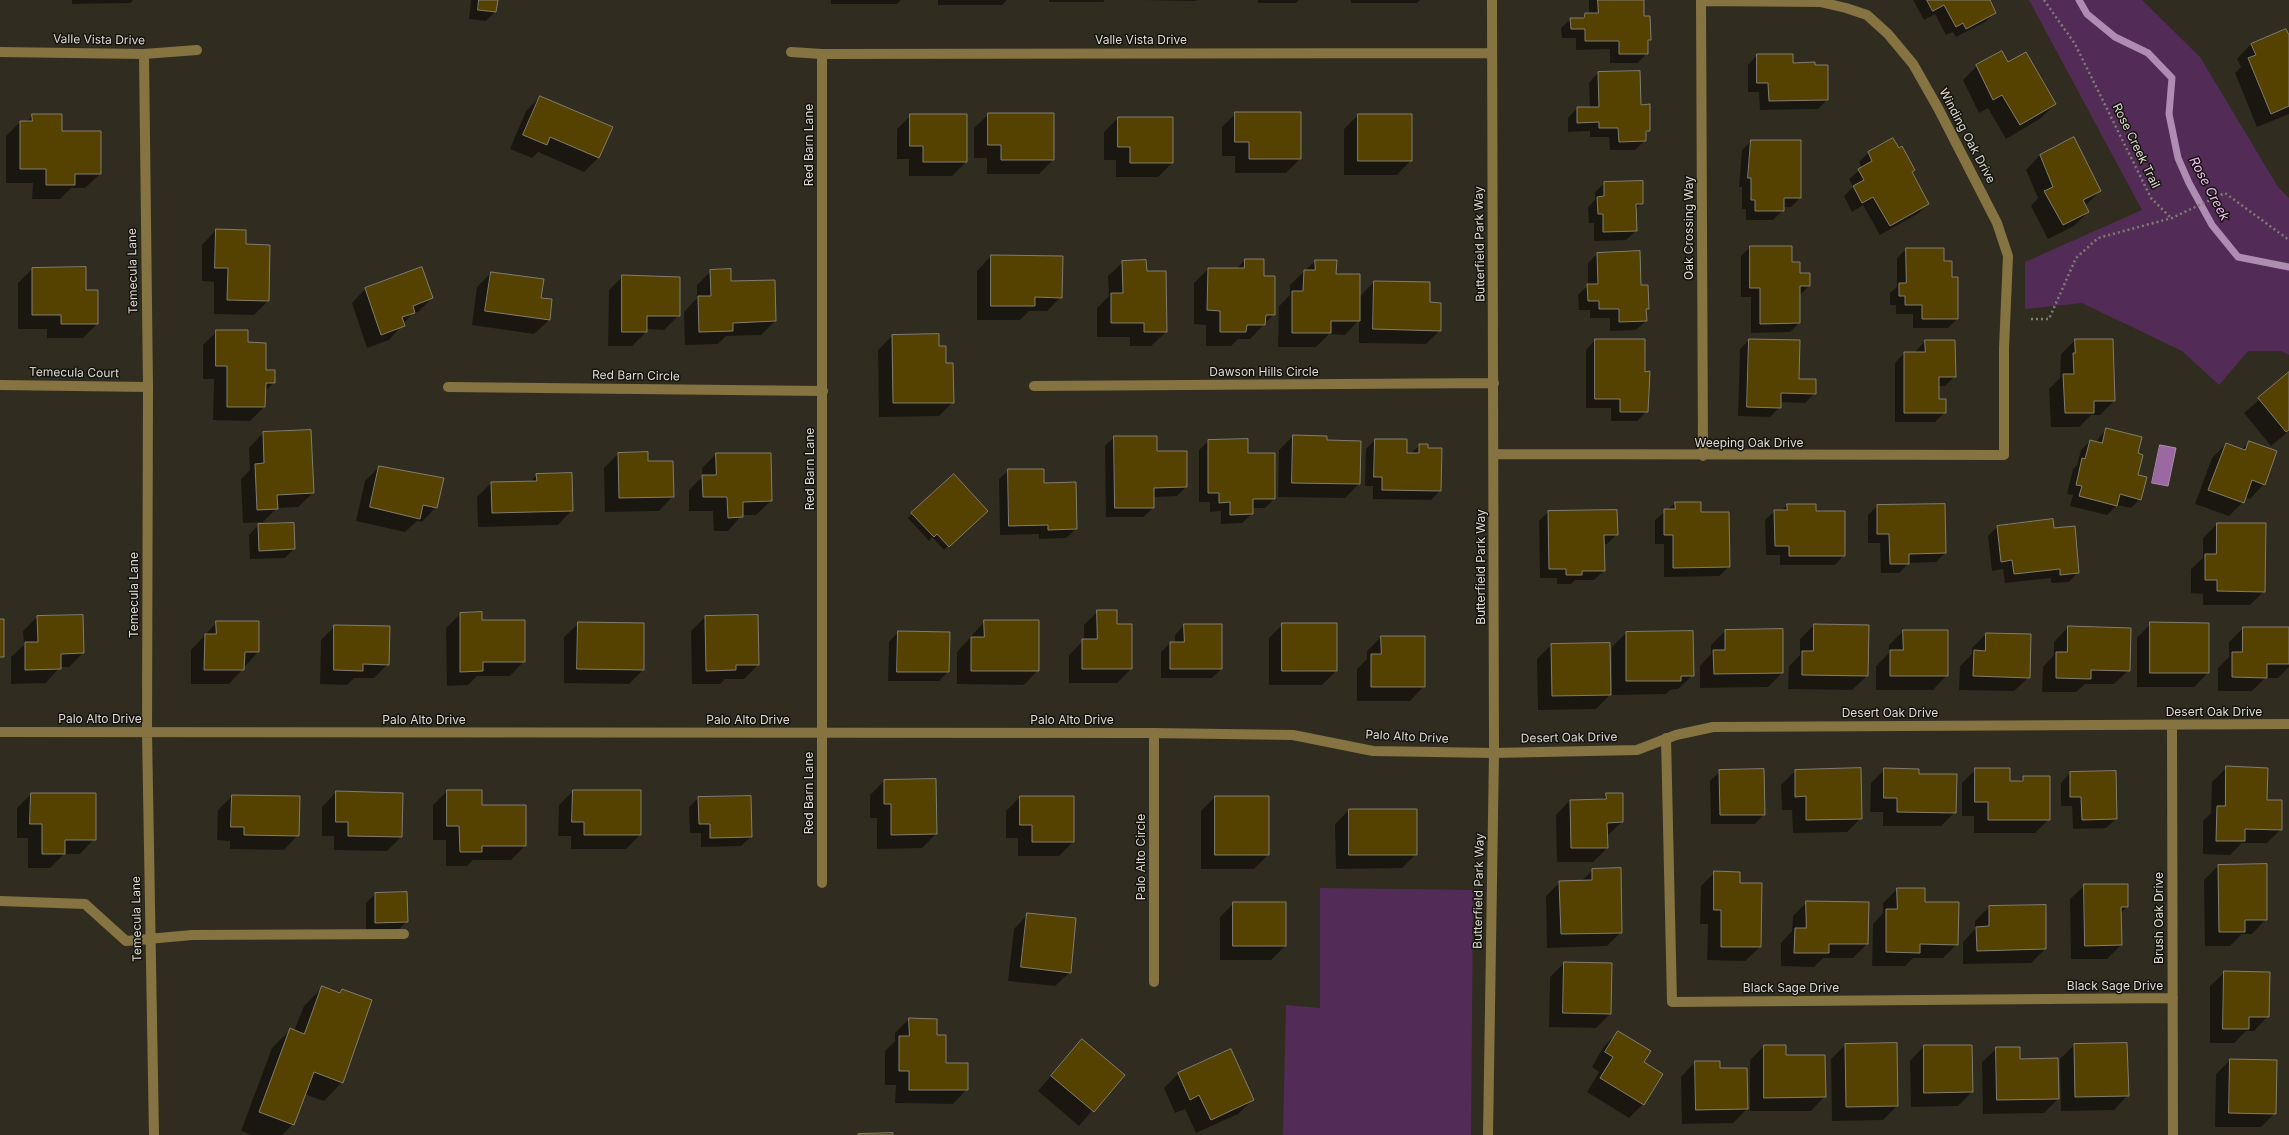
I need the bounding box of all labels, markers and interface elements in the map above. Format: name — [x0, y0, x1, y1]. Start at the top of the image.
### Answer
street label: Valle Vista Drive — [53, 32, 145, 48]
street label: Valle Vista Drive — [1095, 33, 1187, 47]
street label: Winding Oak Drive — [1936, 86, 1998, 186]
street label: Rose Creek Trail — [2109, 101, 2163, 191]
street label: Red Barn Lane — [802, 104, 816, 186]
water label: Rose Creek — [2186, 154, 2232, 224]
street label: Oak Crossing Way — [1682, 176, 1696, 280]
street label: Butterfield Park Way — [1472, 186, 1488, 302]
street label: Temecula Lane — [125, 228, 141, 314]
street label: Temecula Court — [29, 365, 119, 381]
street label: Dawson Hills Circle — [1209, 365, 1319, 379]
street label: Red Barn Circle — [592, 368, 680, 384]
street label: Red Barn Lane — [803, 428, 817, 510]
street label: Weeping Oak Drive — [1695, 436, 1803, 450]
street label: Butterfield Park Way — [1474, 509, 1488, 625]
street label: Temecula Lane — [127, 552, 141, 638]
street label: Desert Oak Drive — [2166, 705, 2262, 719]
street label: Desert Oak Drive — [1842, 706, 1938, 720]
street label: Palo Alto Drive — [58, 712, 142, 726]
street label: Palo Alto Drive — [382, 713, 466, 727]
street label: Palo Alto Drive — [706, 713, 790, 727]
street label: Palo Alto Drive — [1030, 713, 1114, 727]
street label: Palo Alto Drive — [1365, 728, 1449, 746]
street label: Desert Oak Drive — [1521, 730, 1617, 746]
street label: Red Barn Lane — [802, 752, 816, 834]
street label: Palo Alto Circle — [1134, 814, 1148, 900]
street label: Butterfield Park Way — [1471, 833, 1487, 949]
street label: Brush Oak Drive — [2152, 872, 2166, 964]
street label: Temecula Lane — [129, 876, 145, 962]
street label: Black Sage Drive — [2067, 979, 2163, 993]
street label: Black Sage Drive — [1743, 981, 1839, 995]

